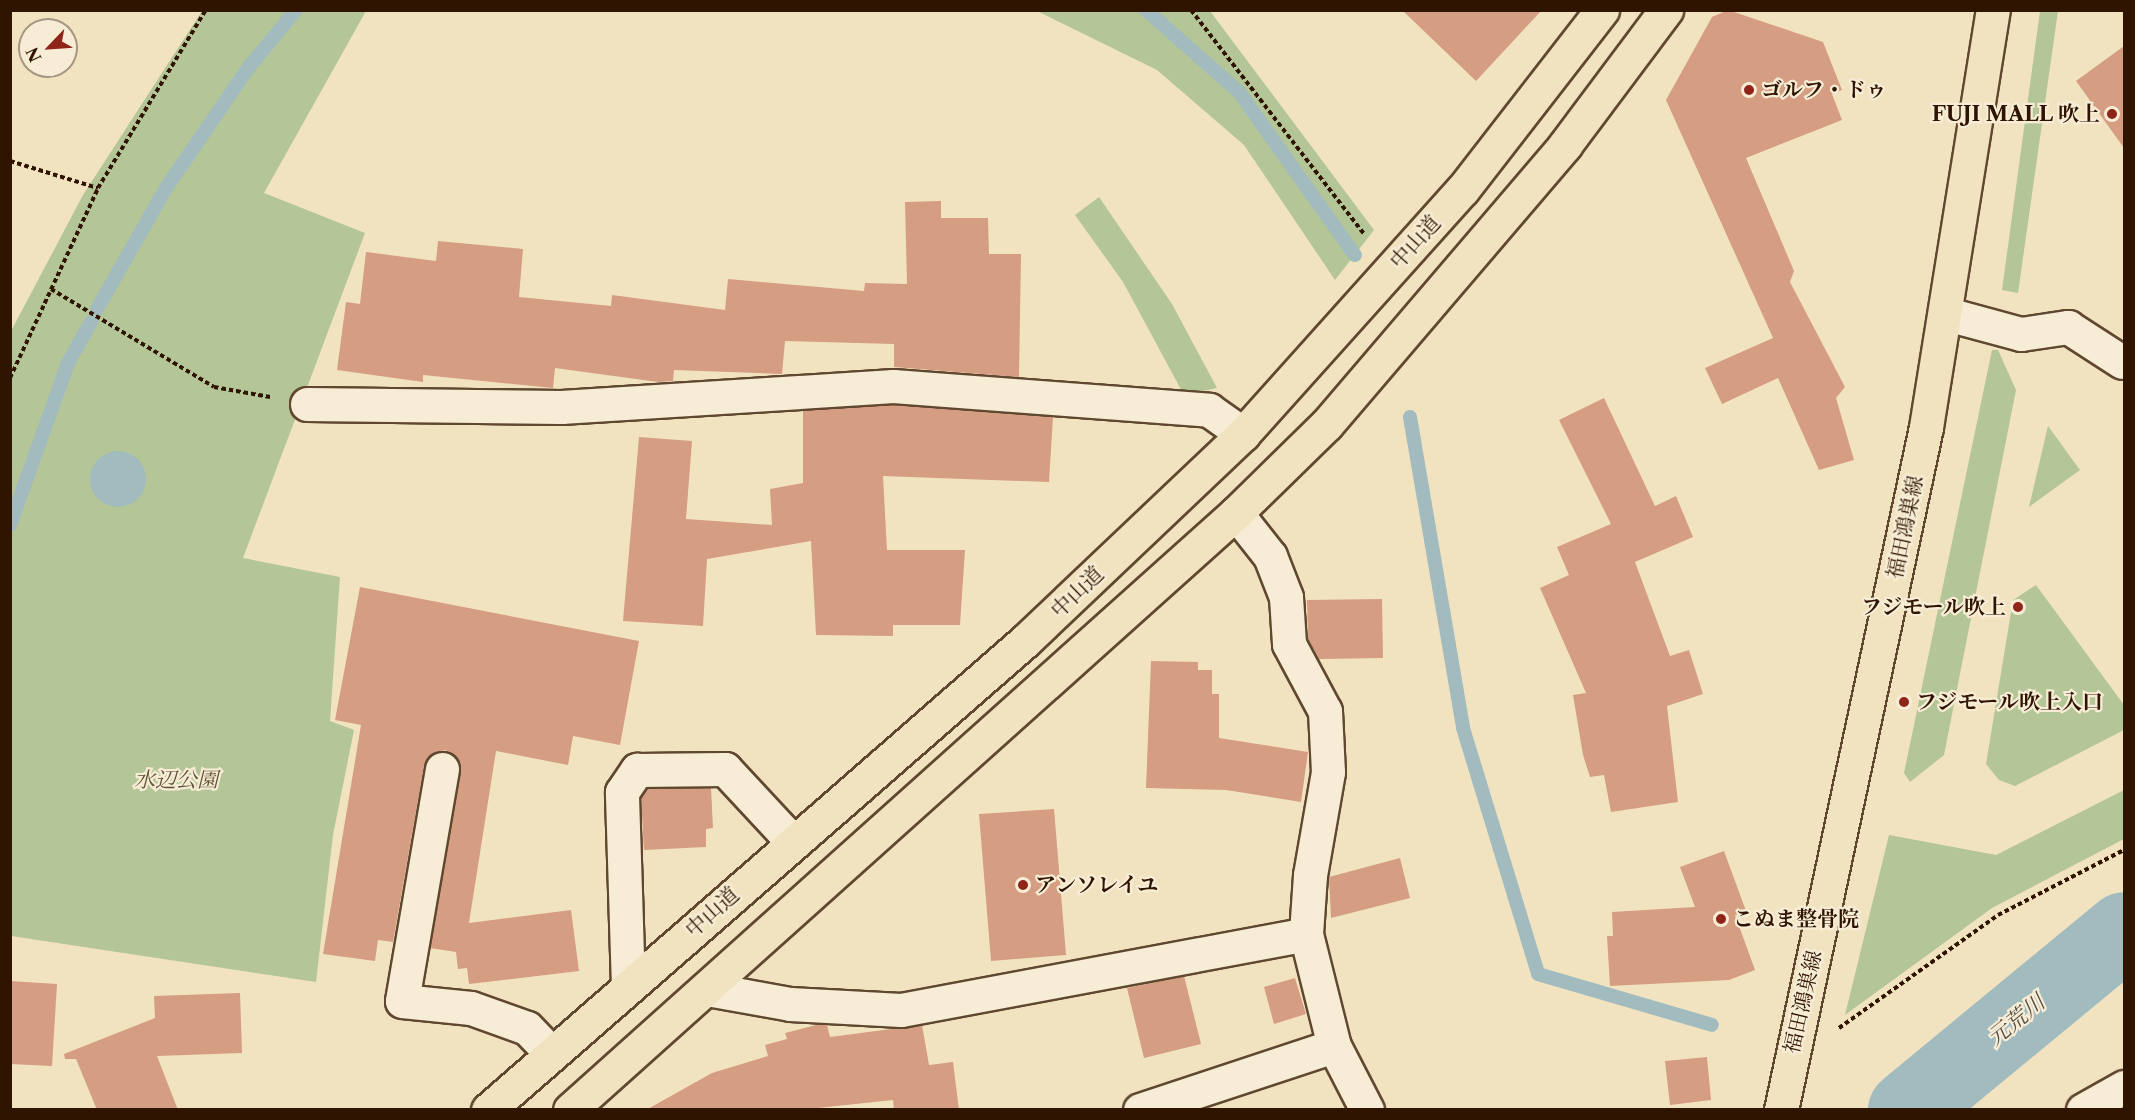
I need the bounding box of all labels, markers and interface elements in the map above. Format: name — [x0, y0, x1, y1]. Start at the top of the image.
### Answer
north arrow — [18, 18, 78, 78]
text: N — [21, 44, 46, 65]
place label: ゴルフ・ドゥ — [1761, 77, 1887, 103]
marker: ゴルフ・ドゥ — [1742, 83, 1756, 97]
place label: FUJI MALL 吹上 — [1931, 101, 2100, 127]
marker: FUJI MALL 吹上 — [2105, 107, 2119, 121]
street label: 中山道 — [1385, 210, 1445, 274]
street label: 福田鴻巣線 — [1882, 473, 1928, 581]
street label: 中山道 — [1046, 561, 1108, 623]
place label: フジモール吹上 — [1860, 594, 2006, 620]
marker: フジモール吹上 — [2011, 600, 2025, 614]
place label: フジモール吹上入口 — [1916, 689, 2104, 715]
marker: フジモール吹上入口 — [1897, 695, 1911, 709]
park label: 水辺公園 — [134, 767, 218, 793]
place label: アンソレイユ — [1035, 872, 1161, 898]
marker: アンソレイユ — [1016, 878, 1030, 892]
street label: 中山道 — [680, 882, 744, 942]
place label: こぬま整骨院 — [1733, 906, 1859, 932]
marker: こぬま整骨院 — [1714, 912, 1728, 926]
street label: 福田鴻巣線 — [1779, 948, 1827, 1056]
water label: 元荒川 — [1982, 989, 2050, 1051]

